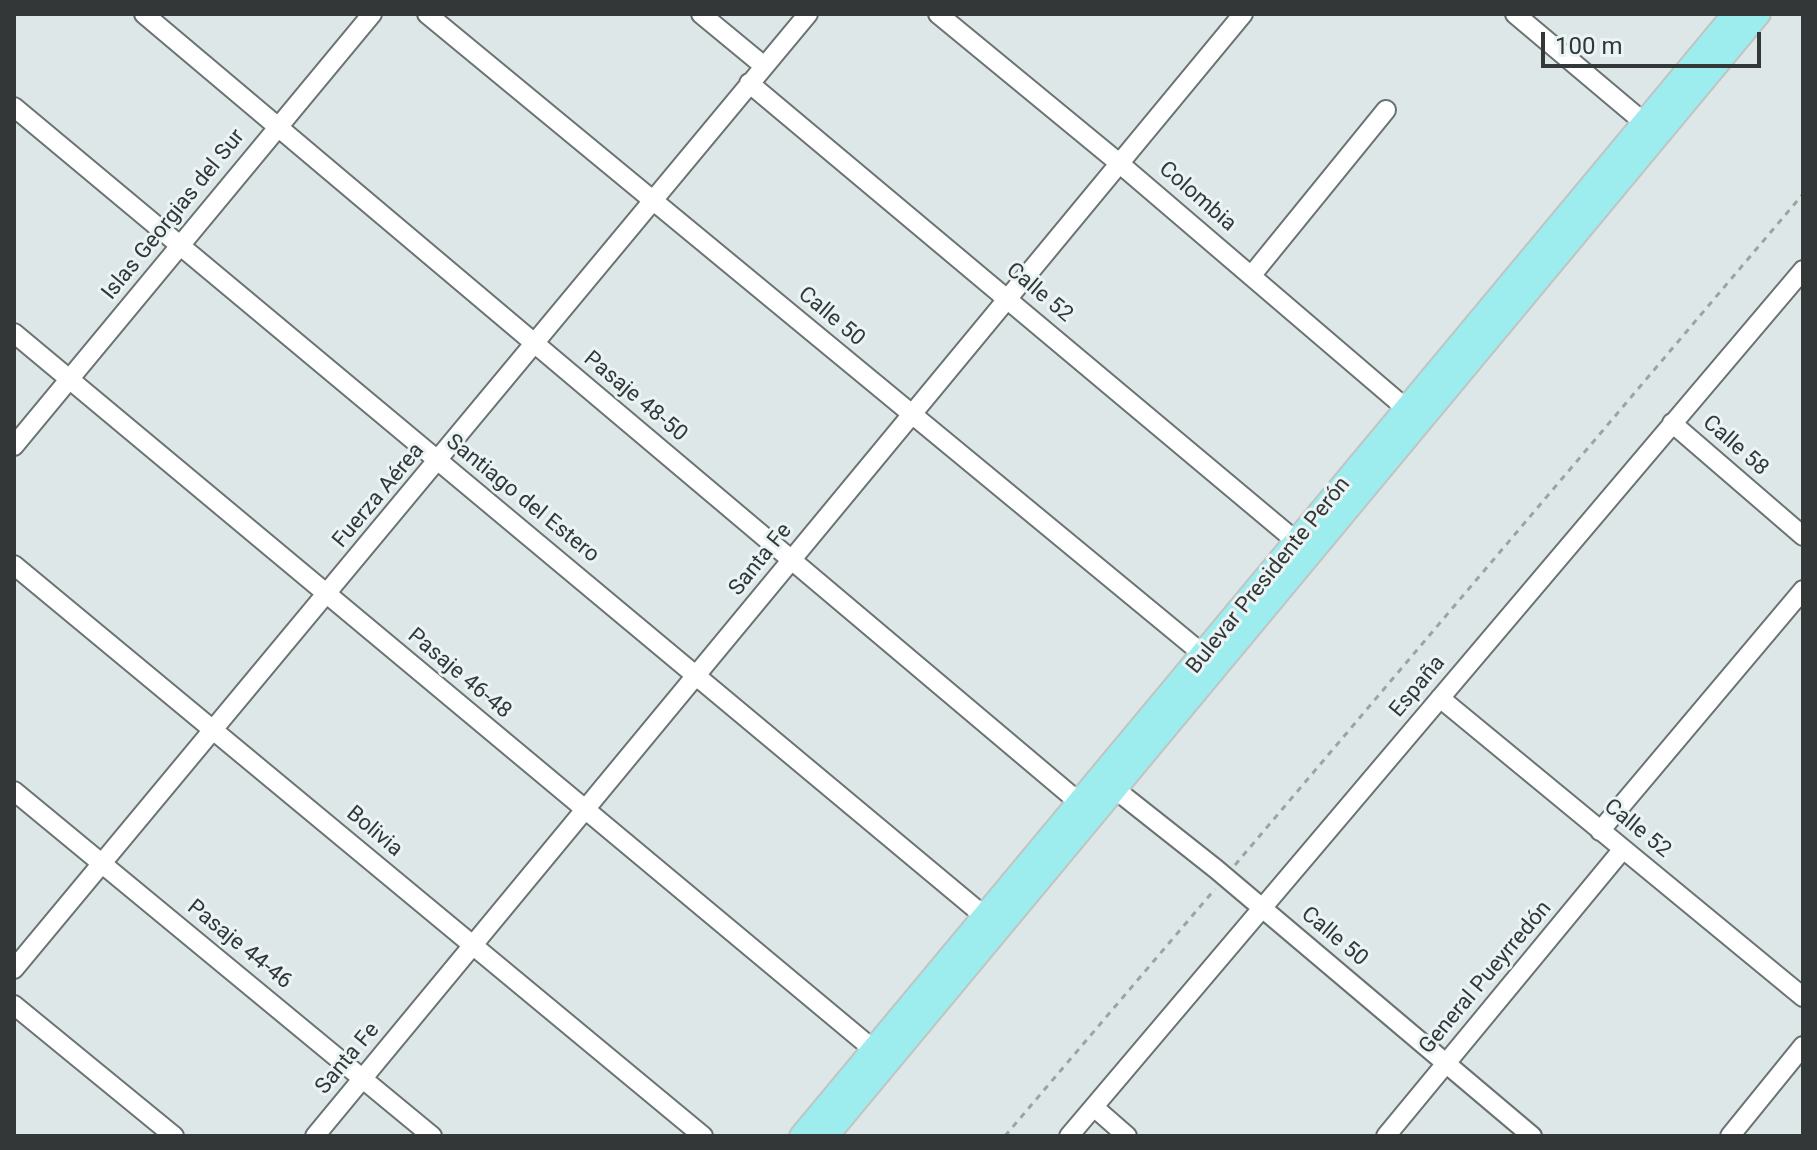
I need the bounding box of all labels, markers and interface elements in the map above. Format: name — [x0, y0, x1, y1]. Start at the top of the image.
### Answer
scale bar — [1545, 16, 1765, 66]
text: 100 m — [1555, 32, 1622, 60]
street label: Islas Georgias del Sur — [97, 124, 251, 306]
street label: Colombia — [1153, 156, 1241, 238]
street label: Calle 52 — [1000, 258, 1078, 328]
street label: Calle 50 — [792, 282, 870, 352]
street label: Pasaje 48-50 — [578, 346, 692, 448]
street label: Calle 58 — [1697, 410, 1773, 482]
street label: Santiago del Estero — [440, 429, 604, 569]
street label: Fuerza Aérea — [328, 438, 430, 554]
street label: Bulevar Presidente Perón — [1182, 472, 1356, 680]
street label: Santa Fe — [724, 519, 798, 601]
street label: Pasaje 46-48 — [402, 623, 516, 725]
street label: España — [1385, 651, 1451, 723]
street label: Calle 52 — [1598, 794, 1676, 864]
street label: Bolivia — [341, 801, 407, 863]
street label: Pasaje 44-46 — [181, 895, 297, 995]
street label: General Pueyrredón — [1414, 896, 1558, 1060]
street label: Calle 50 — [1295, 902, 1373, 972]
street label: Santa Fe — [310, 1018, 386, 1100]

